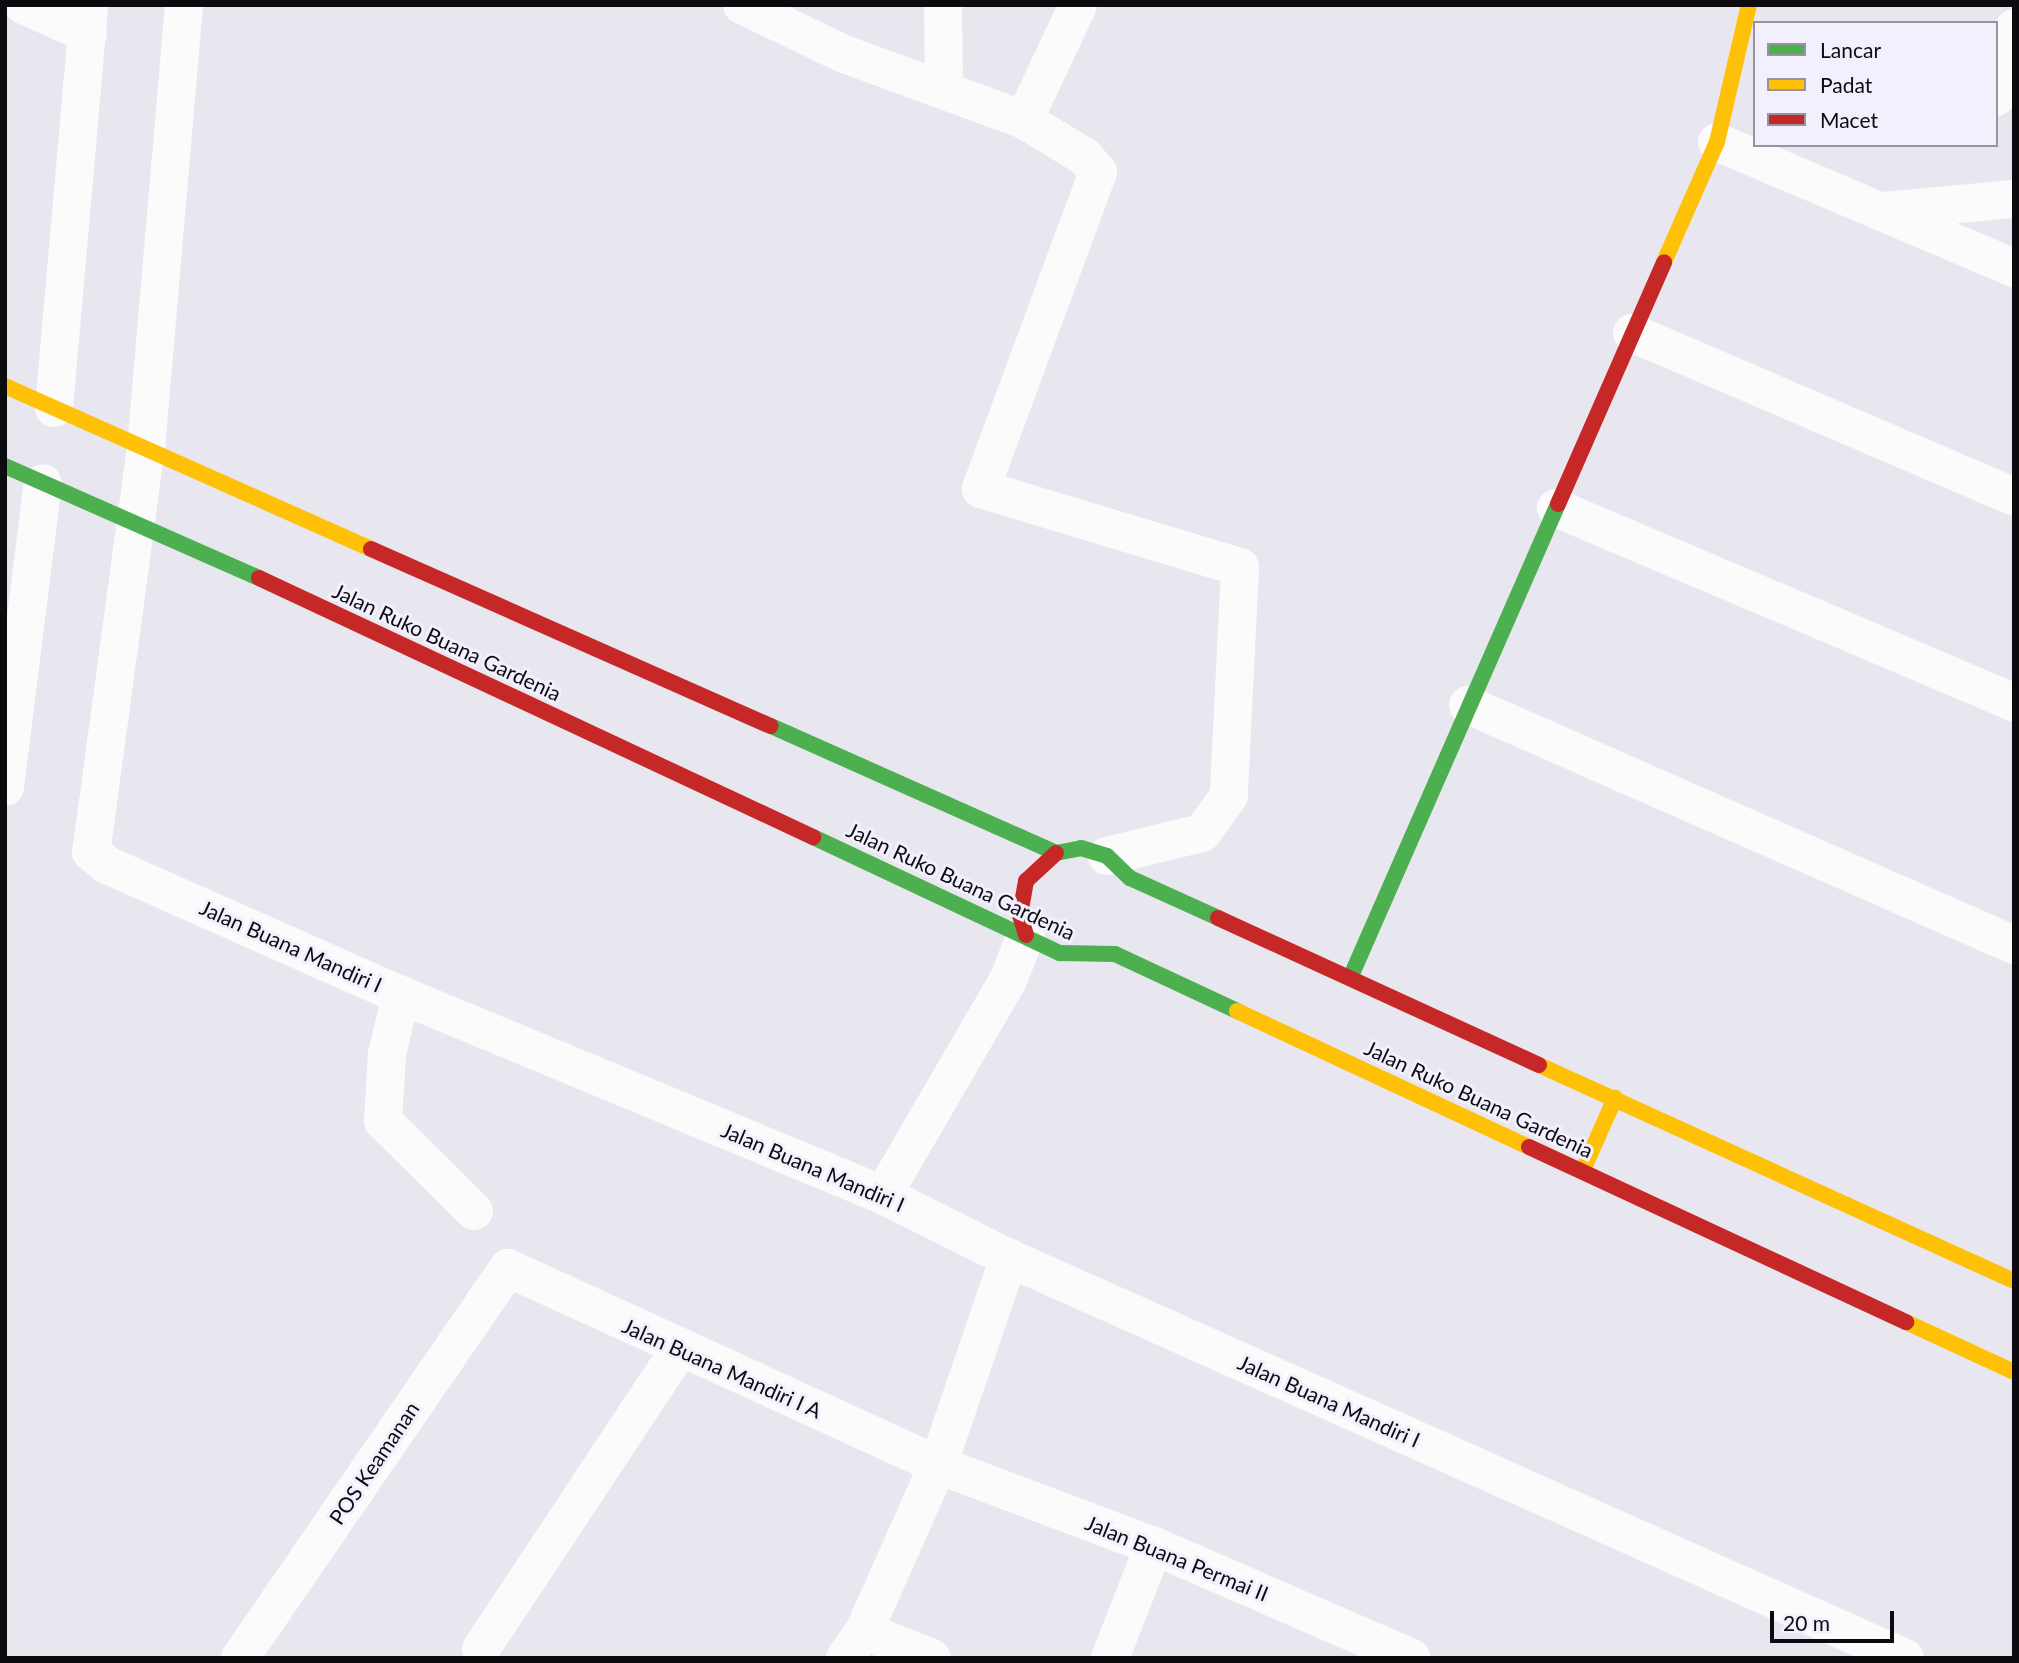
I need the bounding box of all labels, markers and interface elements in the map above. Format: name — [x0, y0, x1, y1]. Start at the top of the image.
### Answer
legend — [1753, 21, 1998, 147]
text: Lancar — [1820, 37, 1881, 62]
text: Padat — [1820, 72, 1872, 97]
text: Macet — [1820, 107, 1878, 132]
street label: Jalan Ruko Buana Gardenia — [329, 578, 565, 706]
street label: Jalan Ruko Buana Gardenia — [843, 817, 1079, 945]
street label: Jalan Buana Mandiri I — [196, 895, 386, 997]
street label: Jalan Ruko Buana Gardenia — [1361, 1035, 1597, 1163]
street label: Jalan Buana Mandiri I — [718, 1117, 908, 1217]
street label: Jalan Buana Mandiri I A — [618, 1313, 826, 1423]
street label: Jalan Buana Mandiri I — [1234, 1350, 1424, 1452]
street label: POS Keamanan — [324, 1397, 424, 1529]
street label: Jalan Buana Permai II — [1082, 1510, 1272, 1606]
scale bar — [1774, 1596, 1898, 1640]
text: 20 m — [1783, 1610, 1830, 1635]

